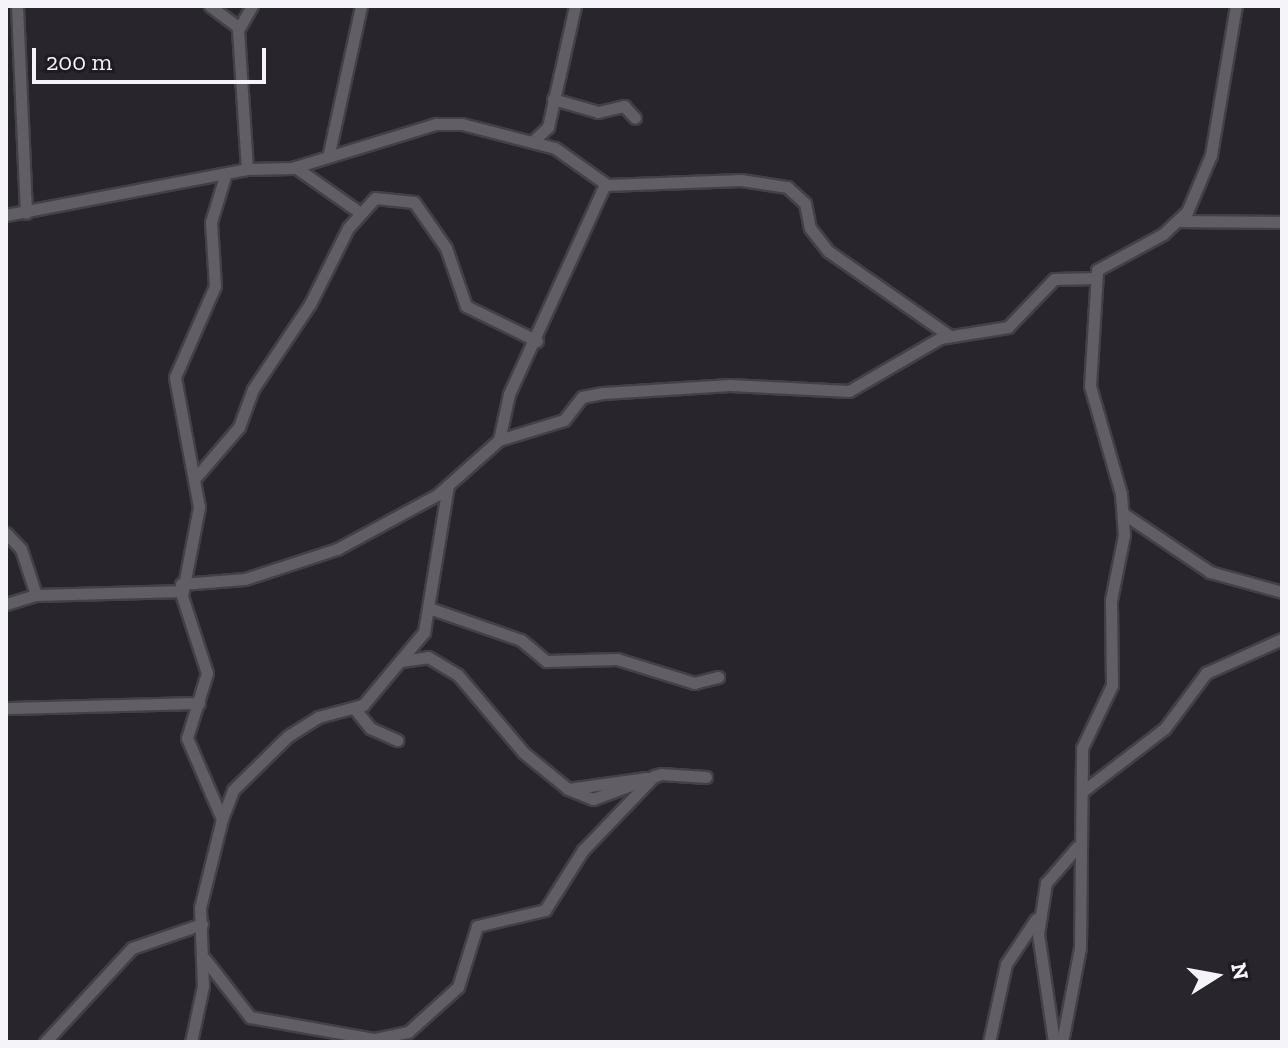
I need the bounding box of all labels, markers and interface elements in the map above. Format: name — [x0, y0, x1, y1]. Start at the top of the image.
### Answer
scale bar — [36, 32, 270, 82]
text: 200 m — [46, 47, 112, 76]
north arrow — [1176, 936, 1256, 1016]
text: N — [1225, 961, 1255, 982]

